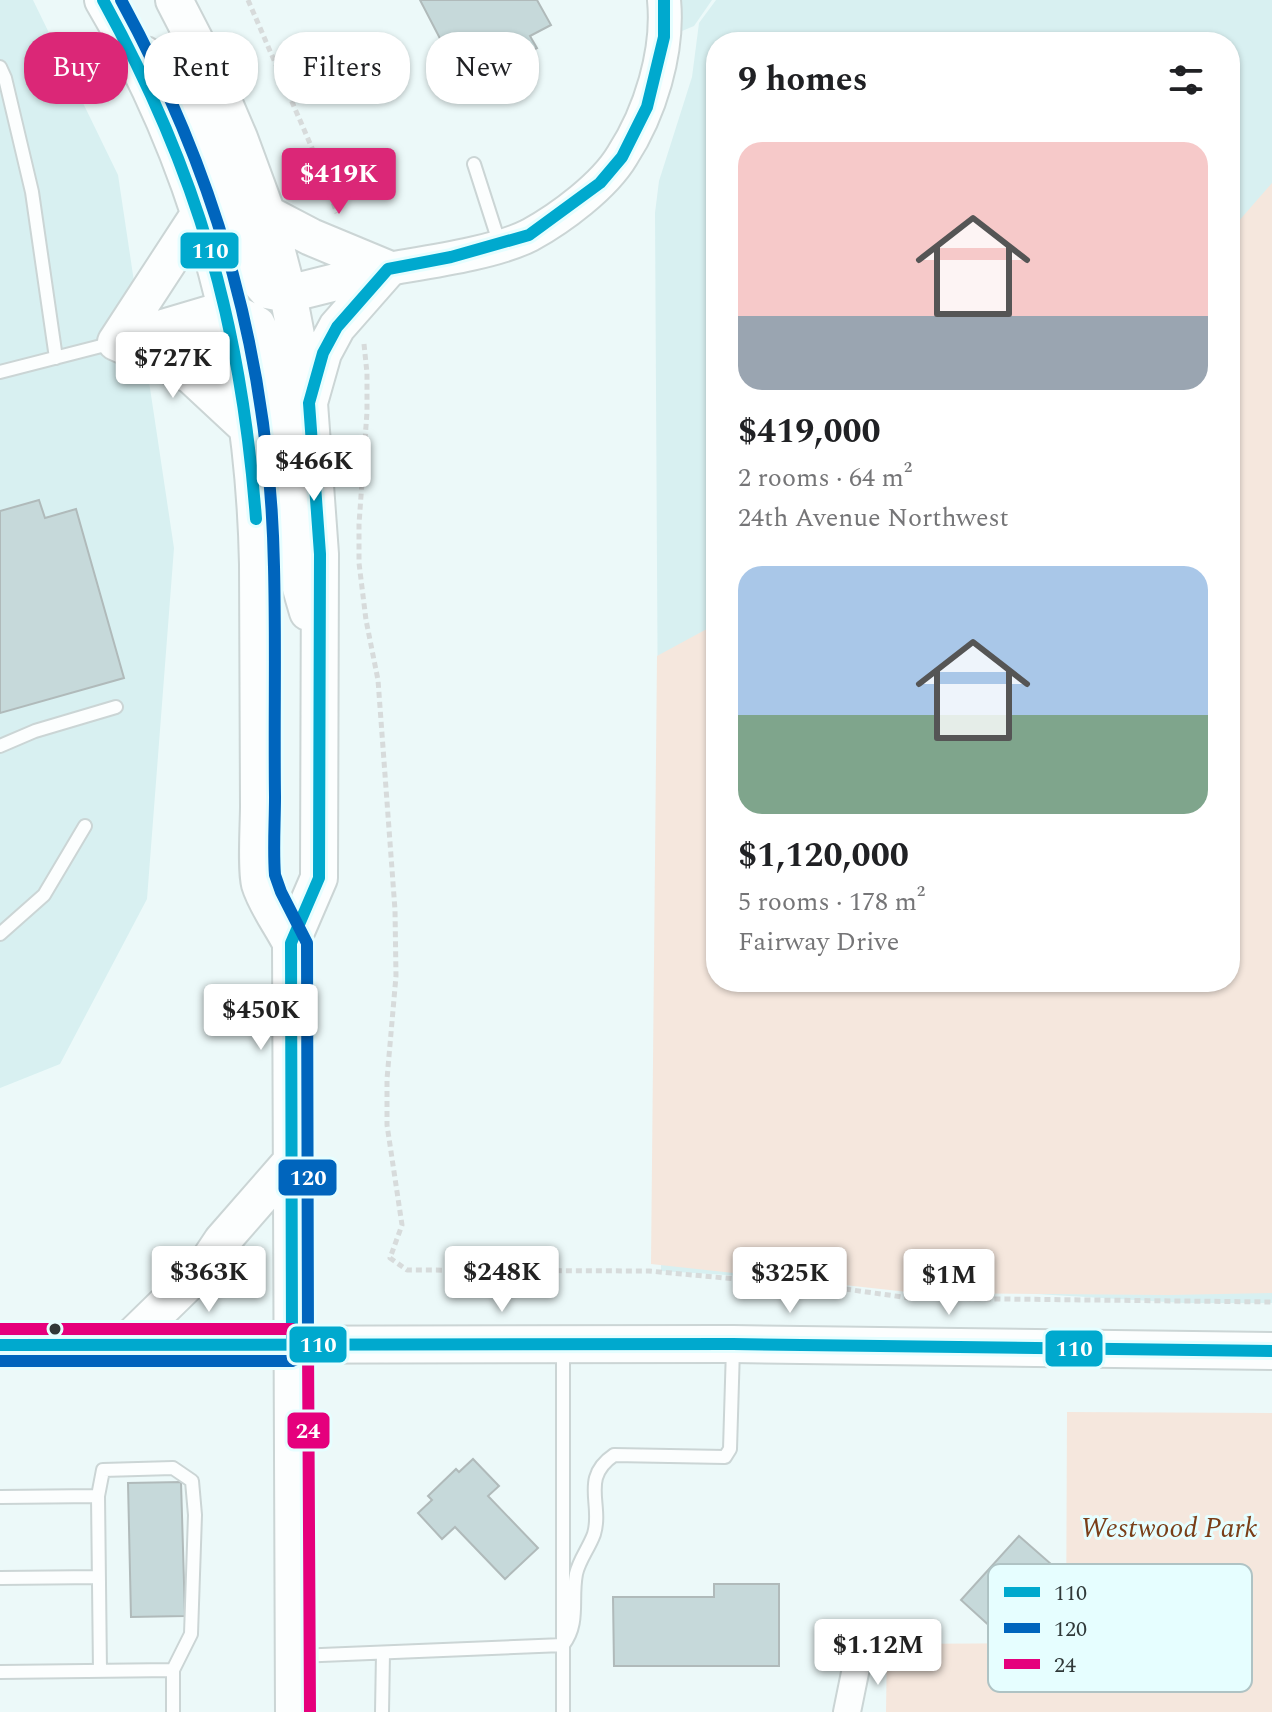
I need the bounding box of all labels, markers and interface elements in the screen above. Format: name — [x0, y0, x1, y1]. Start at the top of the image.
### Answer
chip: Buy — [24, 32, 128, 104]
chip: Rent — [144, 32, 258, 104]
chip: Filters — [274, 32, 410, 104]
chip: New — [426, 32, 539, 104]
text: 9 homes — [738, 54, 868, 106]
icon: filters — [1164, 58, 1208, 102]
pin: $419K — [283, 148, 395, 216]
text: $419K — [300, 154, 378, 194]
icon: home — [901, 194, 1045, 338]
line badge: 110 — [179, 231, 240, 270]
text: 110 — [191, 235, 229, 268]
pin: $727K — [117, 332, 229, 400]
text: $727K — [134, 338, 212, 378]
text: $419,000 — [738, 406, 881, 458]
pin: $466K — [258, 435, 370, 503]
text: $466K — [275, 441, 353, 481]
text: 2 rooms · 64 m² — [738, 458, 912, 498]
text: 24th Avenue Northwest — [738, 498, 1009, 538]
icon: home — [901, 618, 1045, 762]
text: $1,120,000 — [738, 830, 909, 882]
text: 5 rooms · 178 m² — [738, 882, 925, 922]
text: Fairway Drive — [738, 922, 899, 962]
pin: $450K — [205, 984, 317, 1052]
text: $450K — [222, 990, 300, 1030]
line badge: 120 — [277, 1158, 338, 1197]
text: 120 — [289, 1162, 327, 1195]
pin: $363K — [153, 1246, 265, 1314]
pin: $248K — [446, 1246, 558, 1314]
pin: $325K — [734, 1247, 846, 1315]
pin: $1M — [910, 1249, 988, 1317]
text: $363K — [170, 1252, 248, 1292]
text: $248K — [463, 1252, 541, 1292]
text: $325K — [751, 1253, 829, 1293]
text: $1M — [921, 1255, 977, 1295]
unlabelled marker — [47, 1321, 63, 1337]
line badge: 110 — [288, 1325, 348, 1364]
text: 110 — [299, 1329, 337, 1362]
line badge: 110 — [1044, 1329, 1104, 1368]
text: 110 — [1055, 1333, 1093, 1366]
line badge: 24 — [286, 1411, 331, 1450]
text: 24 — [296, 1415, 321, 1448]
park label: Westwood Park — [1080, 1507, 1258, 1550]
legend — [988, 1564, 1252, 1692]
text: 110 — [1054, 1577, 1087, 1610]
text: 120 — [1054, 1613, 1087, 1646]
pin: $1.12M — [813, 1619, 943, 1687]
text: $1.12M — [832, 1625, 924, 1665]
text: 24 — [1054, 1649, 1076, 1682]

